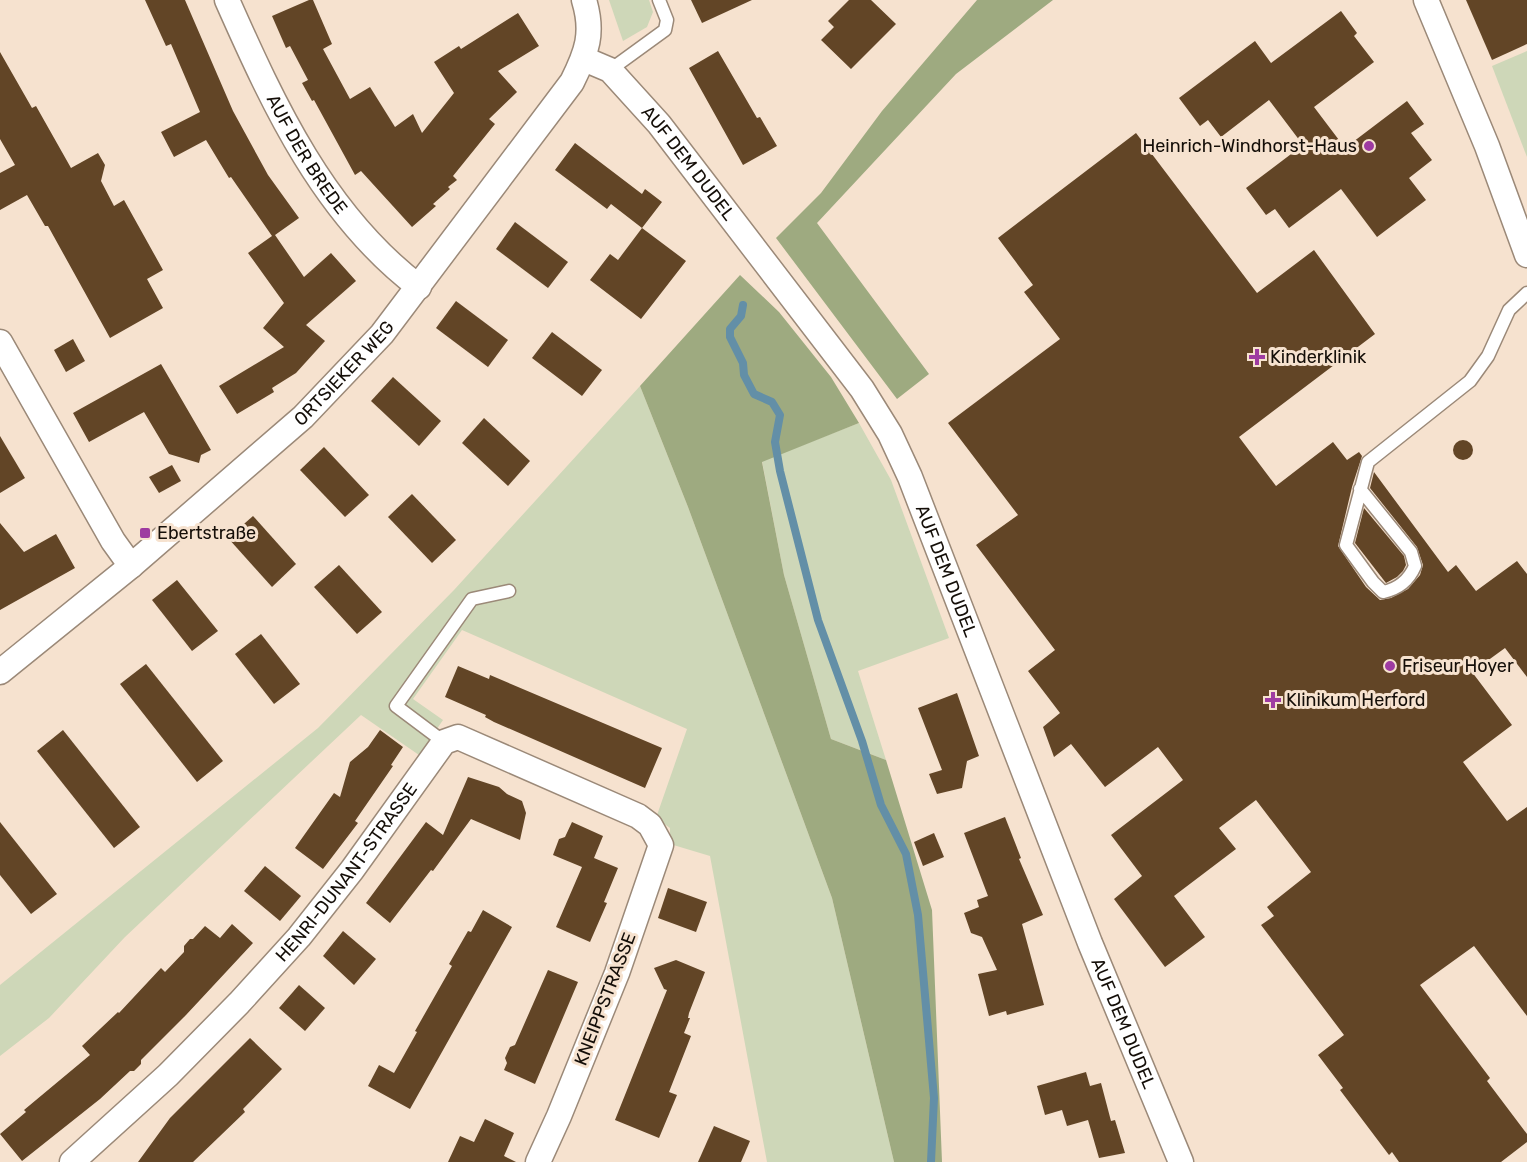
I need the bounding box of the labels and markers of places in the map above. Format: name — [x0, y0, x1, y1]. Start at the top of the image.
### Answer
place label: Heinrich-Windhorst-Haus — [1142, 135, 1357, 157]
marker: Heinrich-Windhorst-Haus — [1362, 139, 1376, 153]
place label: Kinderklinik — [1270, 346, 1367, 368]
marker: Kinderklinik — [1248, 348, 1266, 366]
place label: Ebertstraße — [157, 522, 256, 544]
marker: Ebertstraße — [138, 526, 152, 540]
place label: Friseur Hoyer — [1402, 655, 1514, 677]
marker: Friseur Hoyer — [1383, 659, 1397, 673]
place label: Klinikum Herford — [1286, 689, 1426, 711]
marker: Klinikum Herford — [1264, 691, 1282, 709]

